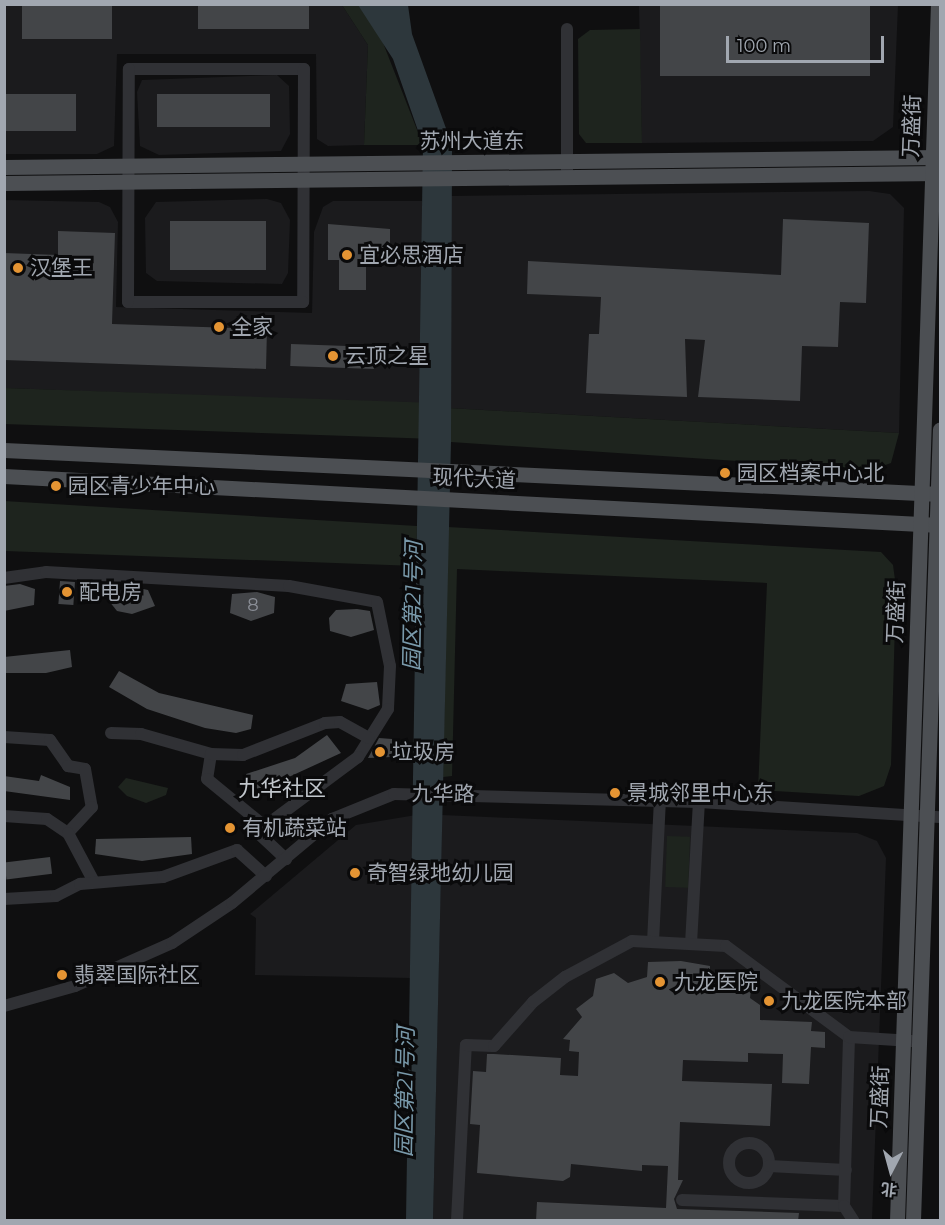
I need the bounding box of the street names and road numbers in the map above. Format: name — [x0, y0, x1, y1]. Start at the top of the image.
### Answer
street label: 万盛街 — [898, 94, 926, 158]
street label: 苏州大道东 — [420, 128, 524, 154]
street label: 现代大道 — [431, 464, 517, 494]
street label: 万盛街 — [882, 580, 910, 644]
street label: 九华路 — [411, 781, 475, 807]
street label: 万盛街 — [866, 1065, 894, 1129]

